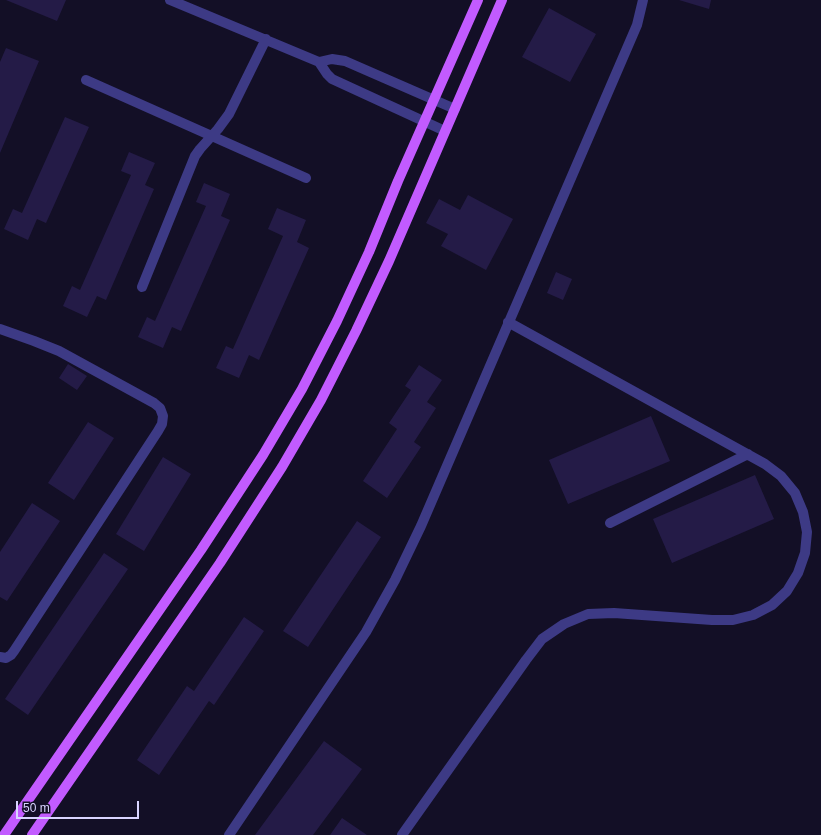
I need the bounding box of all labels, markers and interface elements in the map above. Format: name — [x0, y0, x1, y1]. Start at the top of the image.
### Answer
scale bar — [18, 793, 141, 819]
text: 50 m — [23, 801, 50, 815]

